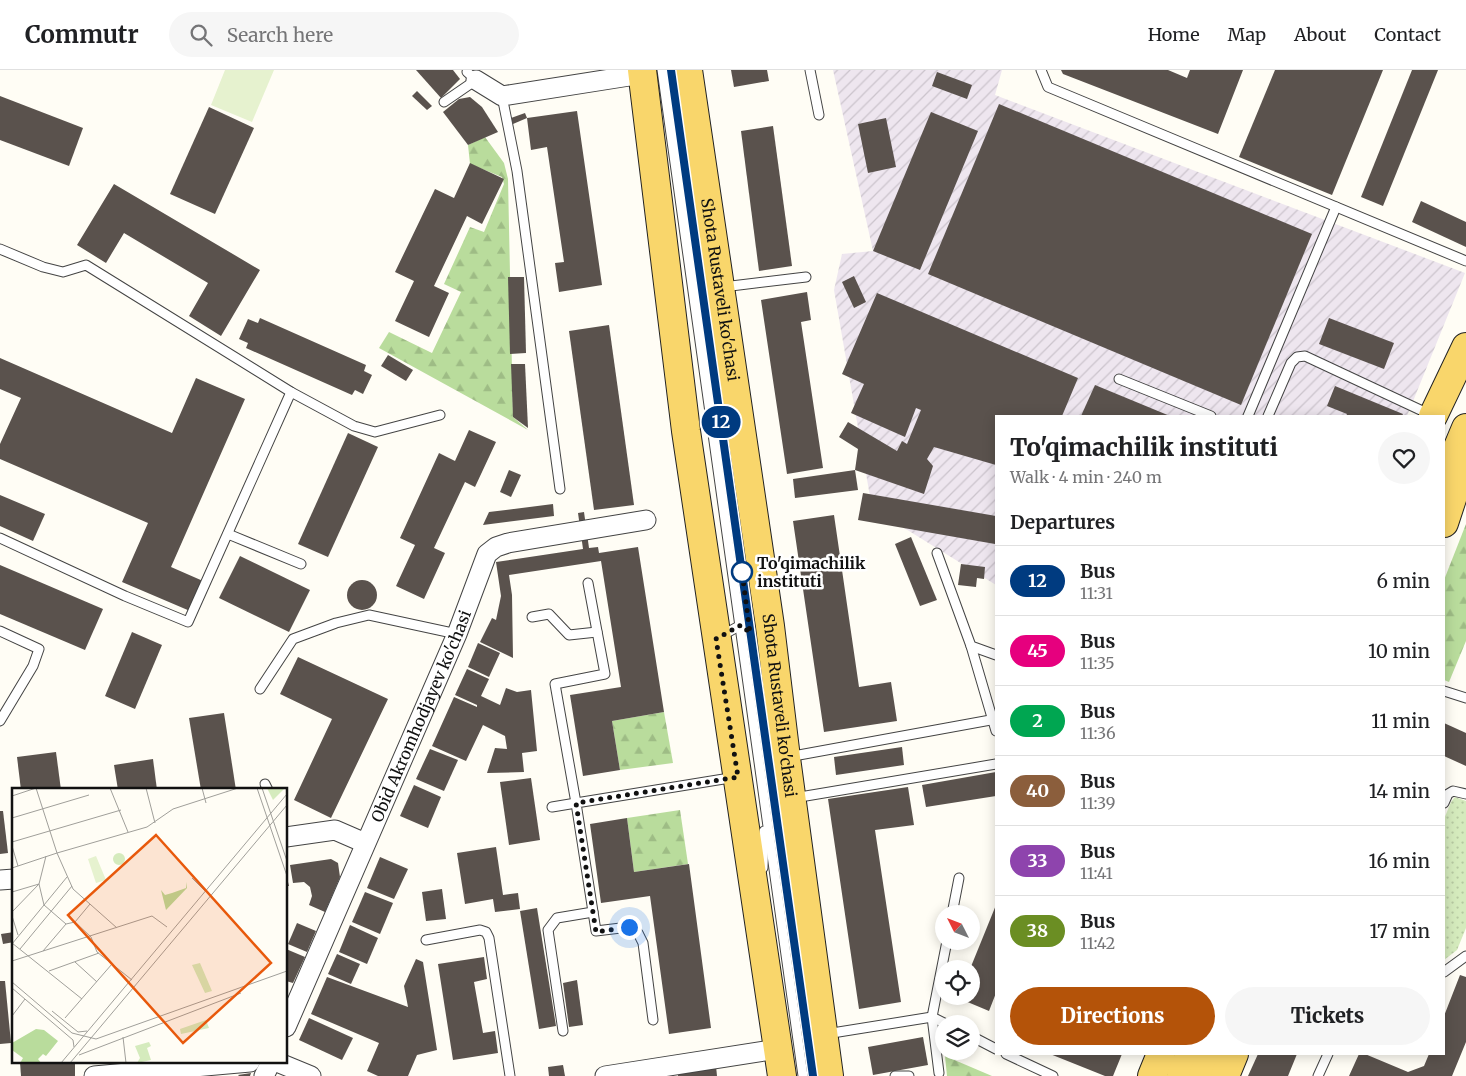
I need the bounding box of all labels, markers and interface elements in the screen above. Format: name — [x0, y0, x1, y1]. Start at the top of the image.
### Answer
search box — [169, 12, 519, 57]
text: Commutr — [25, 19, 139, 50]
icon: search — [187, 21, 215, 49]
text: Search here — [227, 23, 333, 47]
text: Home — [1148, 23, 1200, 46]
text: Map — [1228, 23, 1266, 46]
text: About — [1294, 23, 1346, 46]
text: Contact — [1374, 23, 1441, 46]
street label: Shota Rustaveli ko'chasi — [697, 197, 744, 382]
line badge: 12 — [698, 406, 744, 438]
text: 12 — [712, 410, 730, 433]
text: To'qimachilik instituti — [1010, 432, 1278, 463]
button: heart — [1378, 432, 1430, 484]
text: Walk · 4 min · 240 m — [1010, 467, 1162, 487]
text: Departures — [1010, 510, 1115, 534]
place label: To'qimachilik instituti — [757, 553, 866, 591]
text: Bus — [1080, 559, 1115, 583]
marker: To'qimachilik instituti — [731, 561, 753, 583]
text: 12 — [1028, 569, 1047, 592]
text: 6 min — [1376, 569, 1430, 593]
text: 11:31 — [1080, 583, 1113, 603]
street label: Obid Akromhodjayev ko'chasi — [366, 607, 475, 825]
street label: Shota Rustaveli ko'chasi — [758, 612, 801, 798]
text: Bus — [1080, 629, 1115, 653]
text: 45 — [1027, 639, 1048, 662]
text: 10 min — [1368, 639, 1430, 663]
text: 11:35 — [1080, 653, 1115, 673]
text: Bus — [1080, 699, 1115, 723]
text: 2 — [1032, 709, 1043, 732]
text: 11 min — [1371, 709, 1430, 733]
text: 11:36 — [1080, 723, 1116, 743]
text: Bus — [1080, 769, 1115, 793]
text: 40 — [1026, 779, 1049, 802]
text: 14 min — [1369, 779, 1430, 803]
inset map — [12, 788, 288, 1064]
text: 11:39 — [1080, 793, 1115, 813]
text: Bus — [1080, 839, 1115, 863]
text: 33 — [1028, 849, 1047, 872]
text: 16 min — [1369, 849, 1430, 873]
text: 11:41 — [1080, 863, 1113, 883]
north arrow — [935, 905, 980, 950]
map controls — [935, 905, 980, 1060]
text: Bus — [1080, 909, 1115, 933]
your location — [617, 915, 642, 940]
text: 38 — [1027, 919, 1048, 942]
text: 17 min — [1370, 919, 1430, 943]
text: 11:42 — [1080, 933, 1115, 953]
button: locate — [935, 960, 980, 1005]
button: Directions — [1010, 987, 1215, 1045]
button: Tickets — [1225, 987, 1430, 1045]
button: layers — [935, 1015, 980, 1060]

